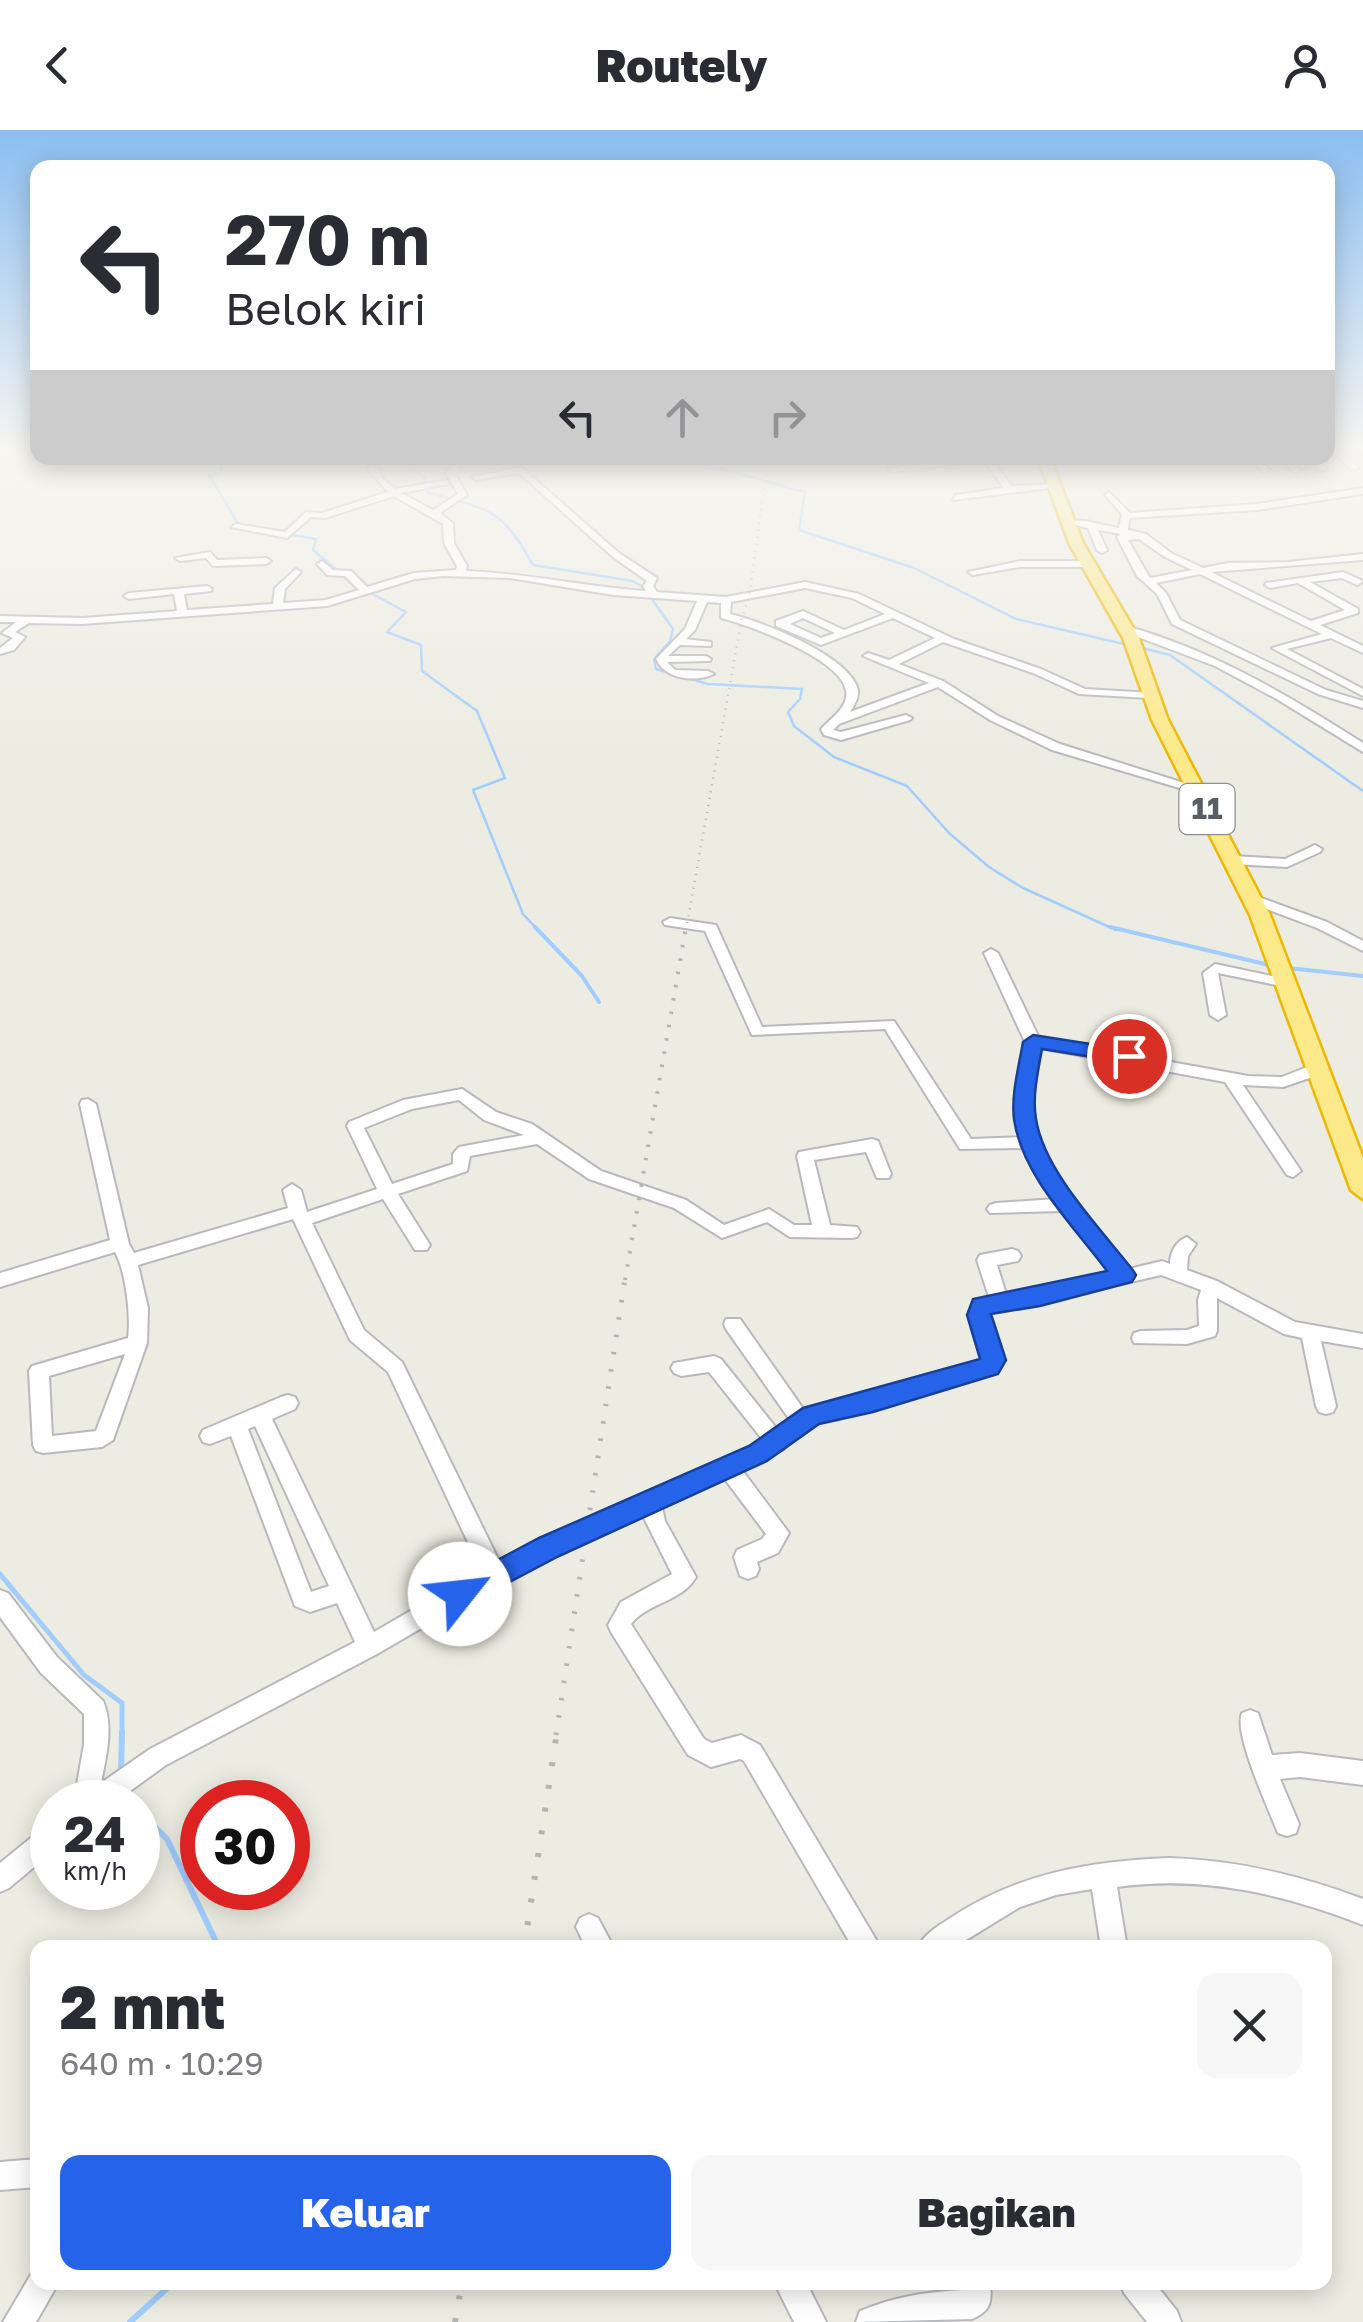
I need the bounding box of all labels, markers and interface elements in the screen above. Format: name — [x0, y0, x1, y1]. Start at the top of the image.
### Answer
icon: back — [30, 38, 85, 93]
text: Routely — [595, 38, 768, 92]
icon: person — [1278, 38, 1333, 93]
text: 270 m — [225, 196, 430, 280]
icon: left — [60, 200, 190, 330]
text: Belok kiri — [225, 281, 426, 335]
icon: left — [550, 390, 605, 445]
icon: ahead — [655, 390, 710, 445]
icon: right — [760, 390, 815, 445]
road number: 11 — [1180, 784, 1234, 834]
pin — [1087, 1014, 1172, 1099]
icon: arrive — [1102, 1029, 1157, 1084]
position arrow — [408, 1542, 512, 1646]
speed limit sign: 30 — [180, 1780, 310, 1910]
text: 24 — [64, 1803, 126, 1863]
text: km/h — [63, 1855, 127, 1886]
text: 2 mnt — [60, 1970, 225, 2042]
button: close — [1197, 1973, 1302, 2078]
text: 640 m · 10:29 — [60, 2044, 264, 2082]
button: Keluar — [60, 2155, 671, 2270]
button: Bagikan — [691, 2155, 1302, 2270]

